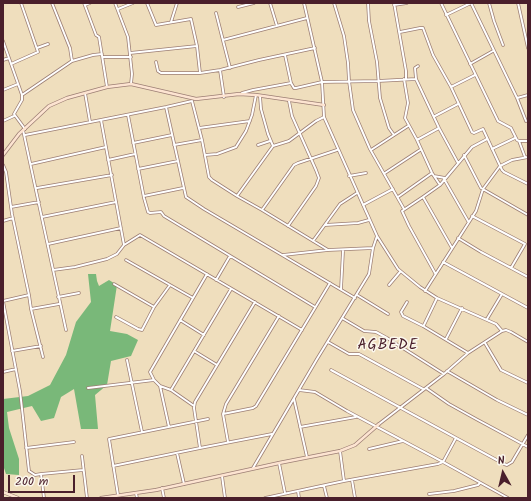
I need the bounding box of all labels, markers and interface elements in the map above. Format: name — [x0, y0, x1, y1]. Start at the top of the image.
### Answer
district label: AGBEDE — [357, 337, 419, 355]
text: N — [497, 452, 506, 471]
north arrow — [483, 453, 523, 493]
scale bar — [10, 467, 77, 493]
text: 200 m — [15, 472, 48, 491]

